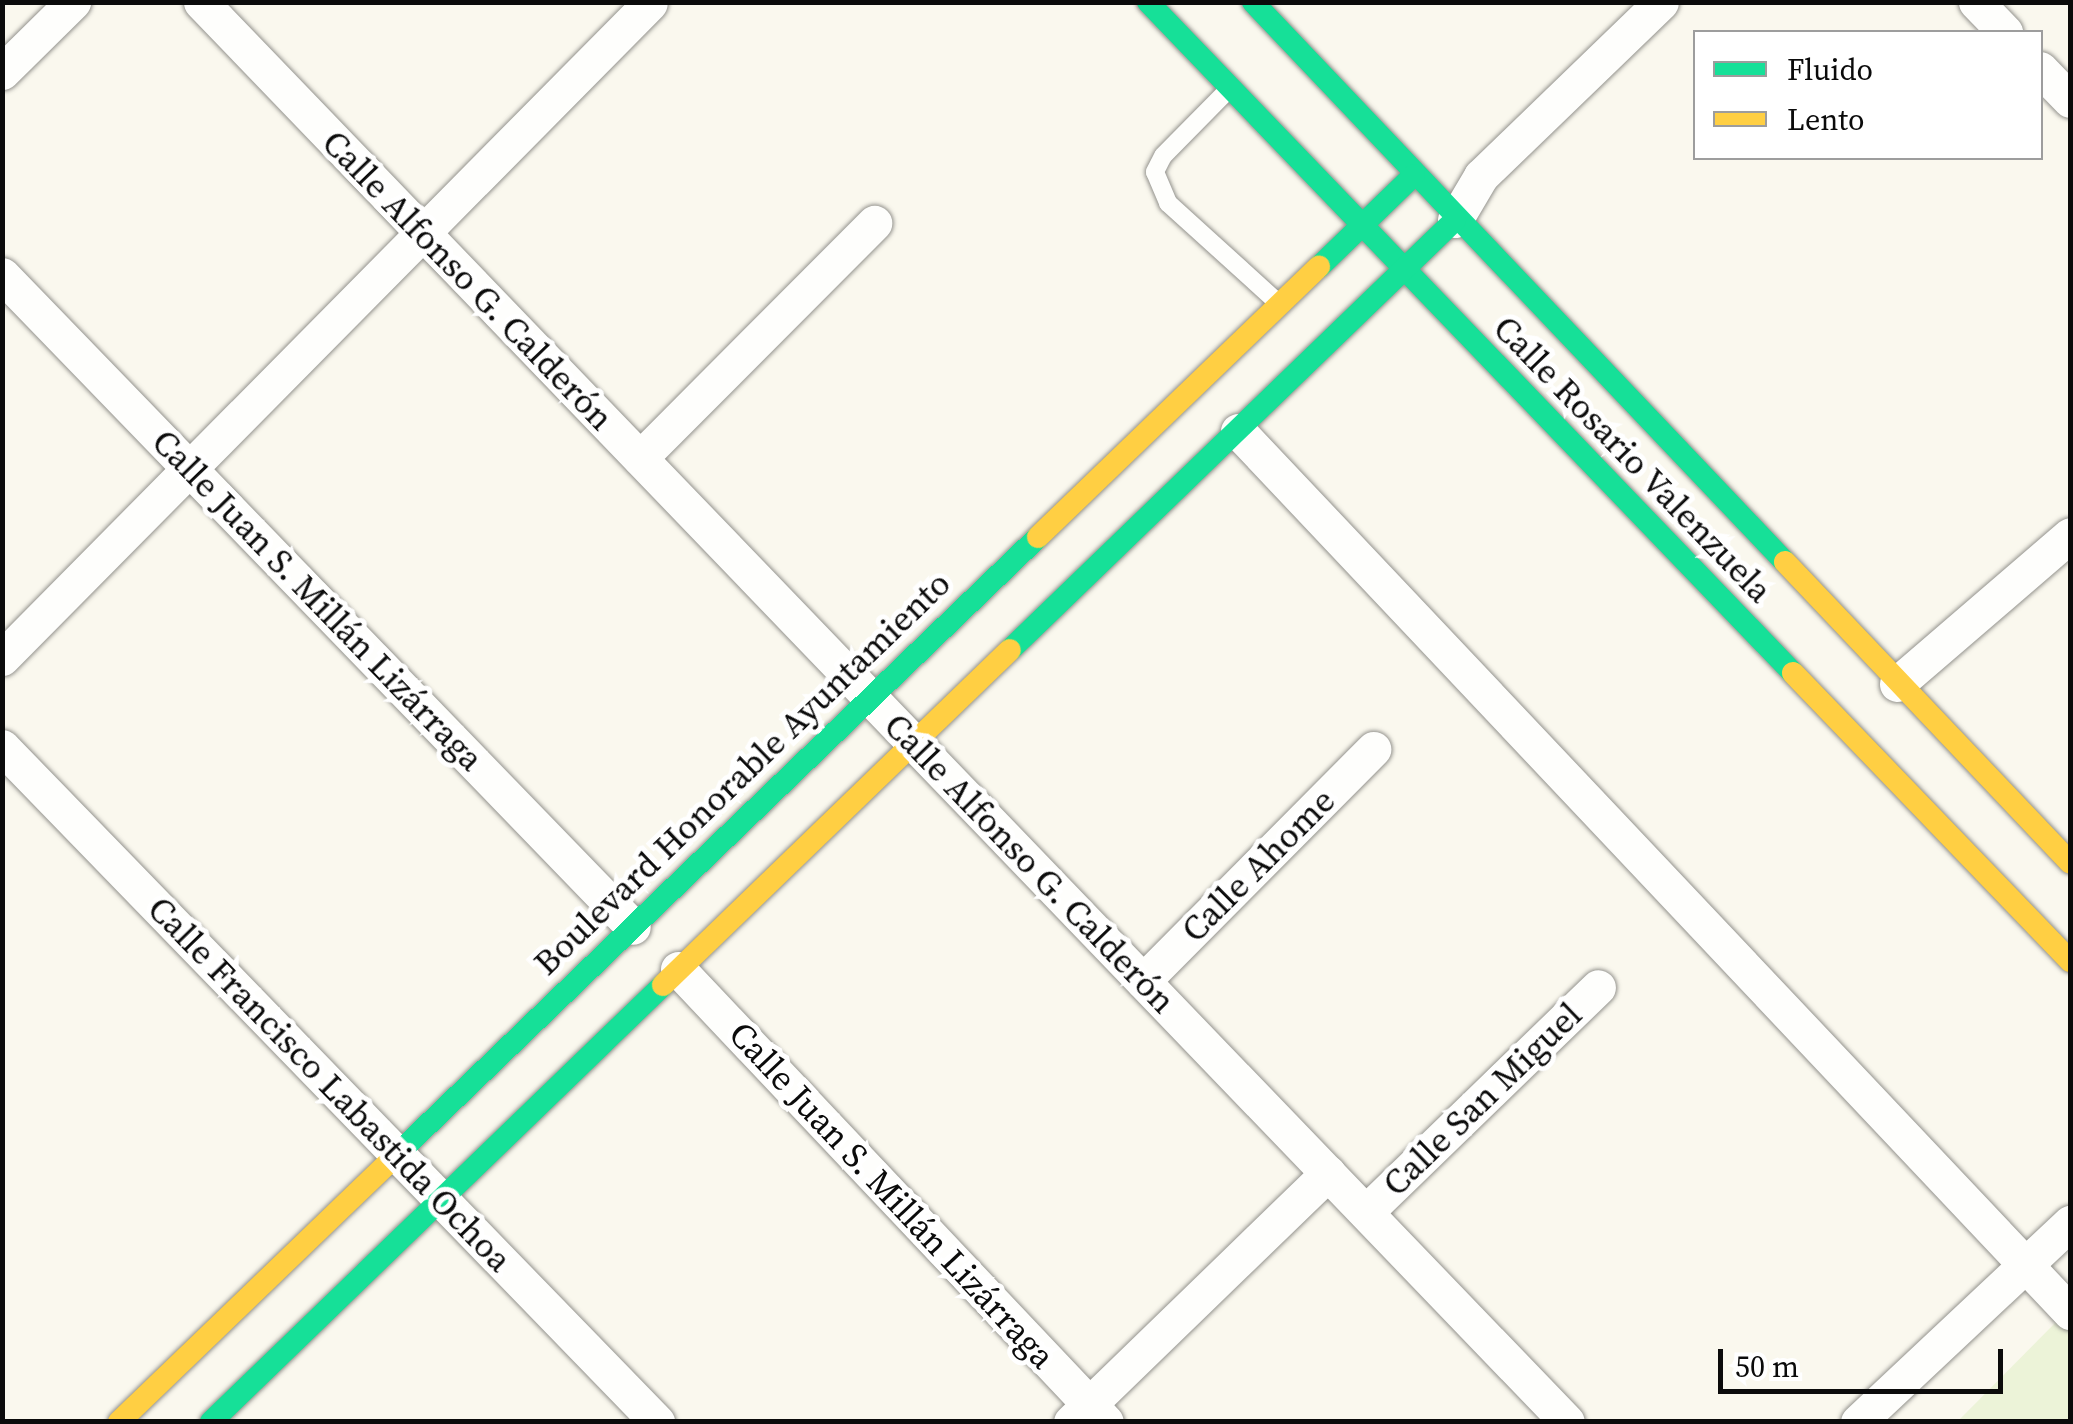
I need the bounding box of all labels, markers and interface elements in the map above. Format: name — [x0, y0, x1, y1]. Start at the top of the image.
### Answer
legend — [1693, 30, 2043, 160]
text: Fluido — [1787, 49, 1873, 90]
text: Lento — [1787, 99, 1864, 140]
street label: Calle Alfonso G. Calderón — [314, 121, 622, 439]
street label: Calle Rosario Valenzuela — [1485, 307, 1781, 611]
street label: Calle Juan S. Millán Lizárraga — [144, 421, 492, 779]
street label: Boulevard Honorable Ayuntamiento — [525, 562, 959, 984]
street label: Calle Alfonso G. Calderón — [876, 704, 1184, 1022]
street label: Calle Ahome — [1173, 780, 1343, 950]
street label: Calle Francisco Labastida Ochoa — [139, 888, 521, 1280]
street label: Calle San Miguel — [1374, 994, 1590, 1204]
street label: Calle Juan S. Millán Lizárraga — [720, 1013, 1064, 1377]
scale bar — [1723, 1329, 2008, 1391]
text: 50 m — [1735, 1346, 1799, 1387]

